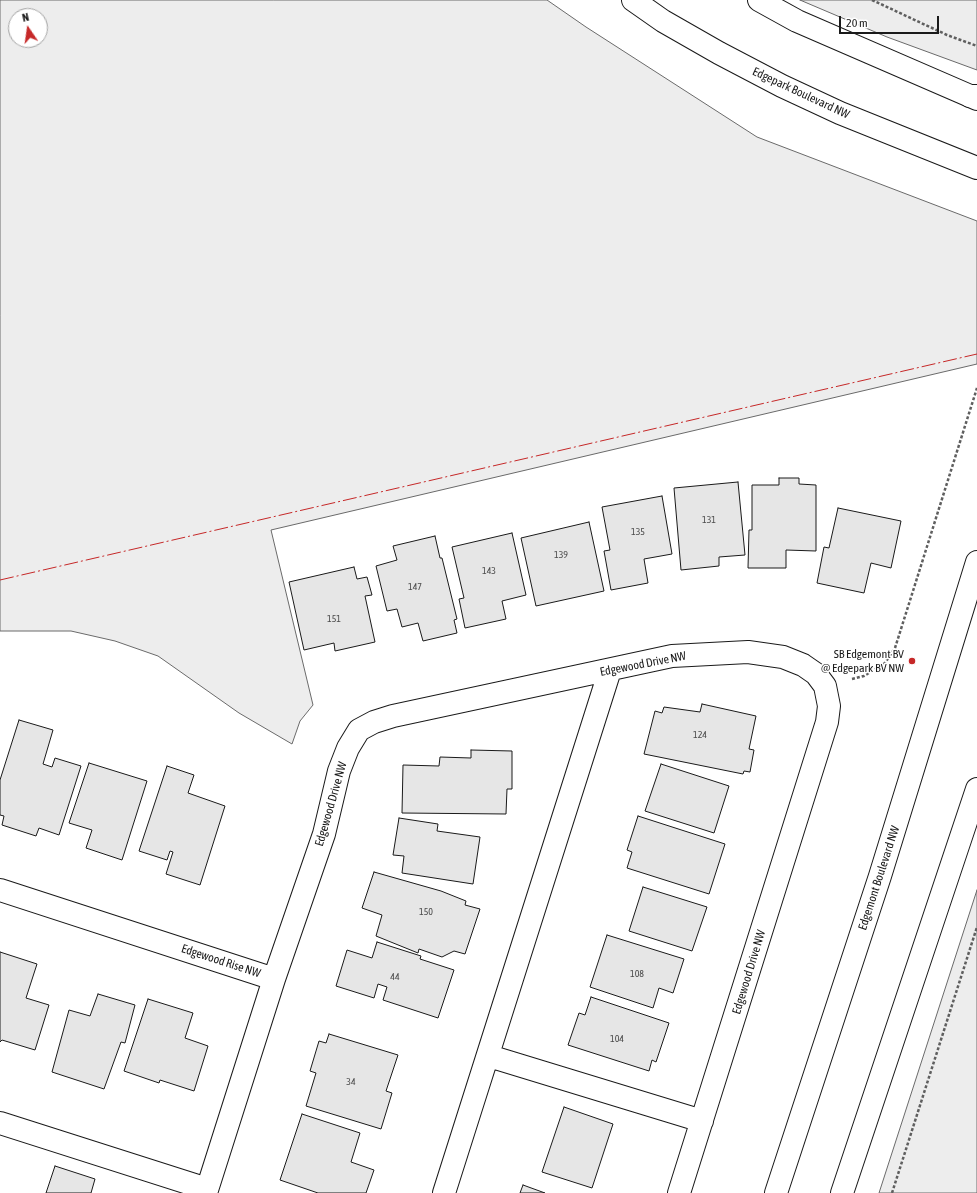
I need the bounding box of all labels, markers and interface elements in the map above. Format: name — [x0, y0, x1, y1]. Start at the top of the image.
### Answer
north arrow — [8, 8, 48, 48]
scale bar — [841, 8, 941, 34]
text: N — [21, 11, 30, 24]
text: 20 m — [846, 16, 868, 30]
street label: Edgepark Boulevard NW — [750, 64, 852, 122]
house number: 131 — [702, 514, 716, 526]
house number: 135 — [631, 526, 645, 538]
house number: 139 — [554, 549, 568, 561]
house number: 143 — [482, 565, 496, 577]
house number: 147 — [408, 581, 422, 593]
house number: 151 — [327, 613, 341, 625]
place label: SB Edgemont BV @ Edgepark BV NW — [821, 647, 904, 675]
street label: Edgewood Drive NW — [599, 649, 687, 679]
marker: SB Edgemont BV @ Edgepark BV NW — [907, 656, 917, 666]
house number: 124 — [693, 729, 707, 741]
street label: Edgewood Drive NW — [312, 760, 350, 848]
street label: Edgemont Boulevard NW — [855, 824, 903, 932]
house number: 150 — [419, 906, 433, 918]
street label: Edgewood Drive NW — [729, 928, 769, 1016]
street label: Edgewood Rise NW — [180, 941, 262, 981]
house number: 108 — [630, 968, 644, 980]
house number: 44 — [390, 971, 400, 983]
house number: 104 — [610, 1033, 624, 1045]
house number: 34 — [346, 1076, 356, 1088]

